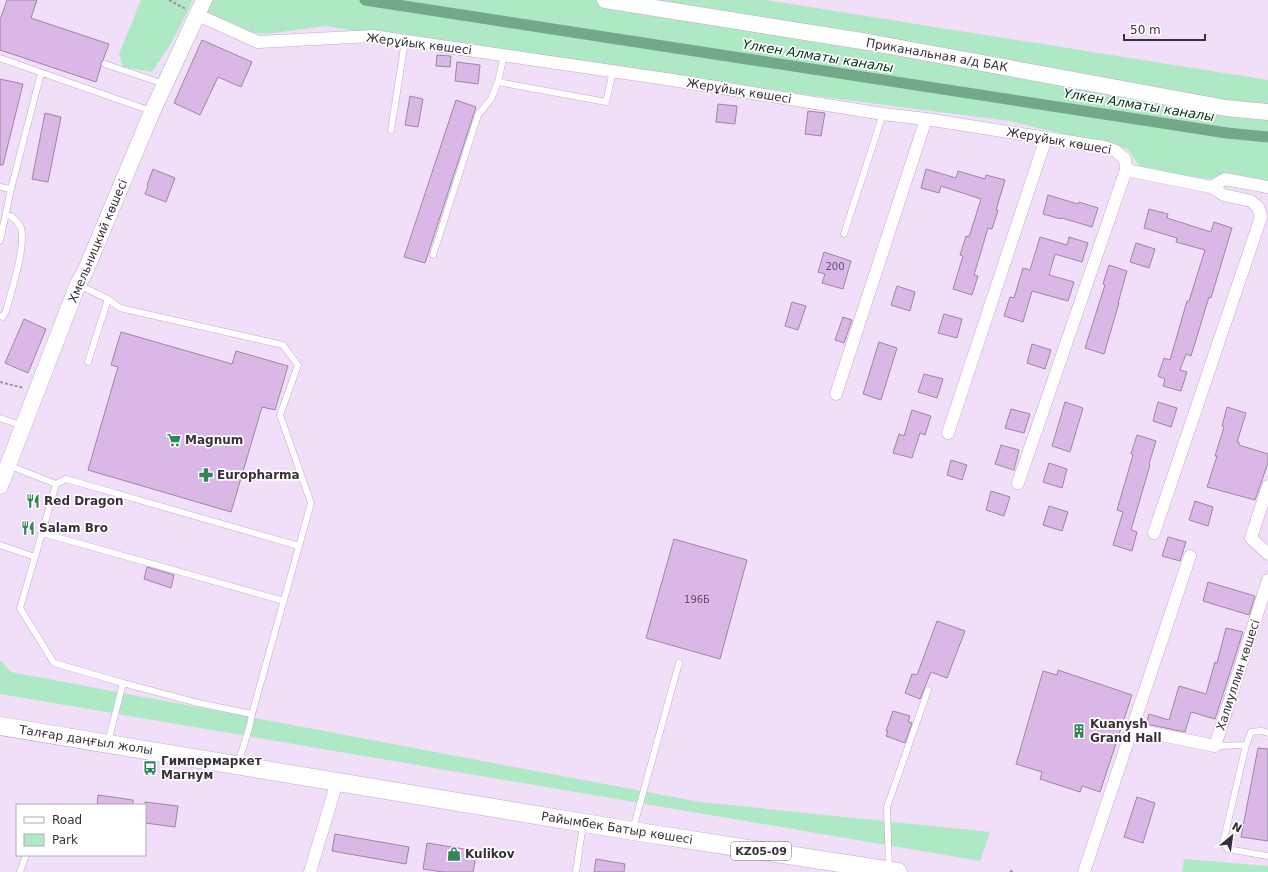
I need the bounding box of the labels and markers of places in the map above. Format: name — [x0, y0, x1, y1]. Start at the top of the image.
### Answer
supermarket icon: Magnum — [166, 432, 182, 448]
place label: Magnum — [185, 433, 243, 447]
pharmacy icon: Europharma — [198, 467, 214, 483]
place label: Europharma — [217, 468, 300, 482]
restaurant icon: Red Dragon — [25, 493, 41, 509]
place label: Red Dragon — [44, 494, 124, 508]
restaurant icon: Salam Bro — [20, 520, 36, 536]
place label: Salam Bro — [39, 521, 108, 535]
place label: Kuanysh Grand Hall — [1090, 717, 1162, 745]
building icon: Kuanysh Grand Hall — [1071, 723, 1087, 739]
place label: Гимпермаркет Магнум — [161, 754, 262, 782]
bus stop icon: Гимпермаркет Магнум — [142, 760, 158, 776]
shop icon: Kulikov — [446, 846, 462, 862]
place label: Kulikov — [465, 847, 515, 861]

